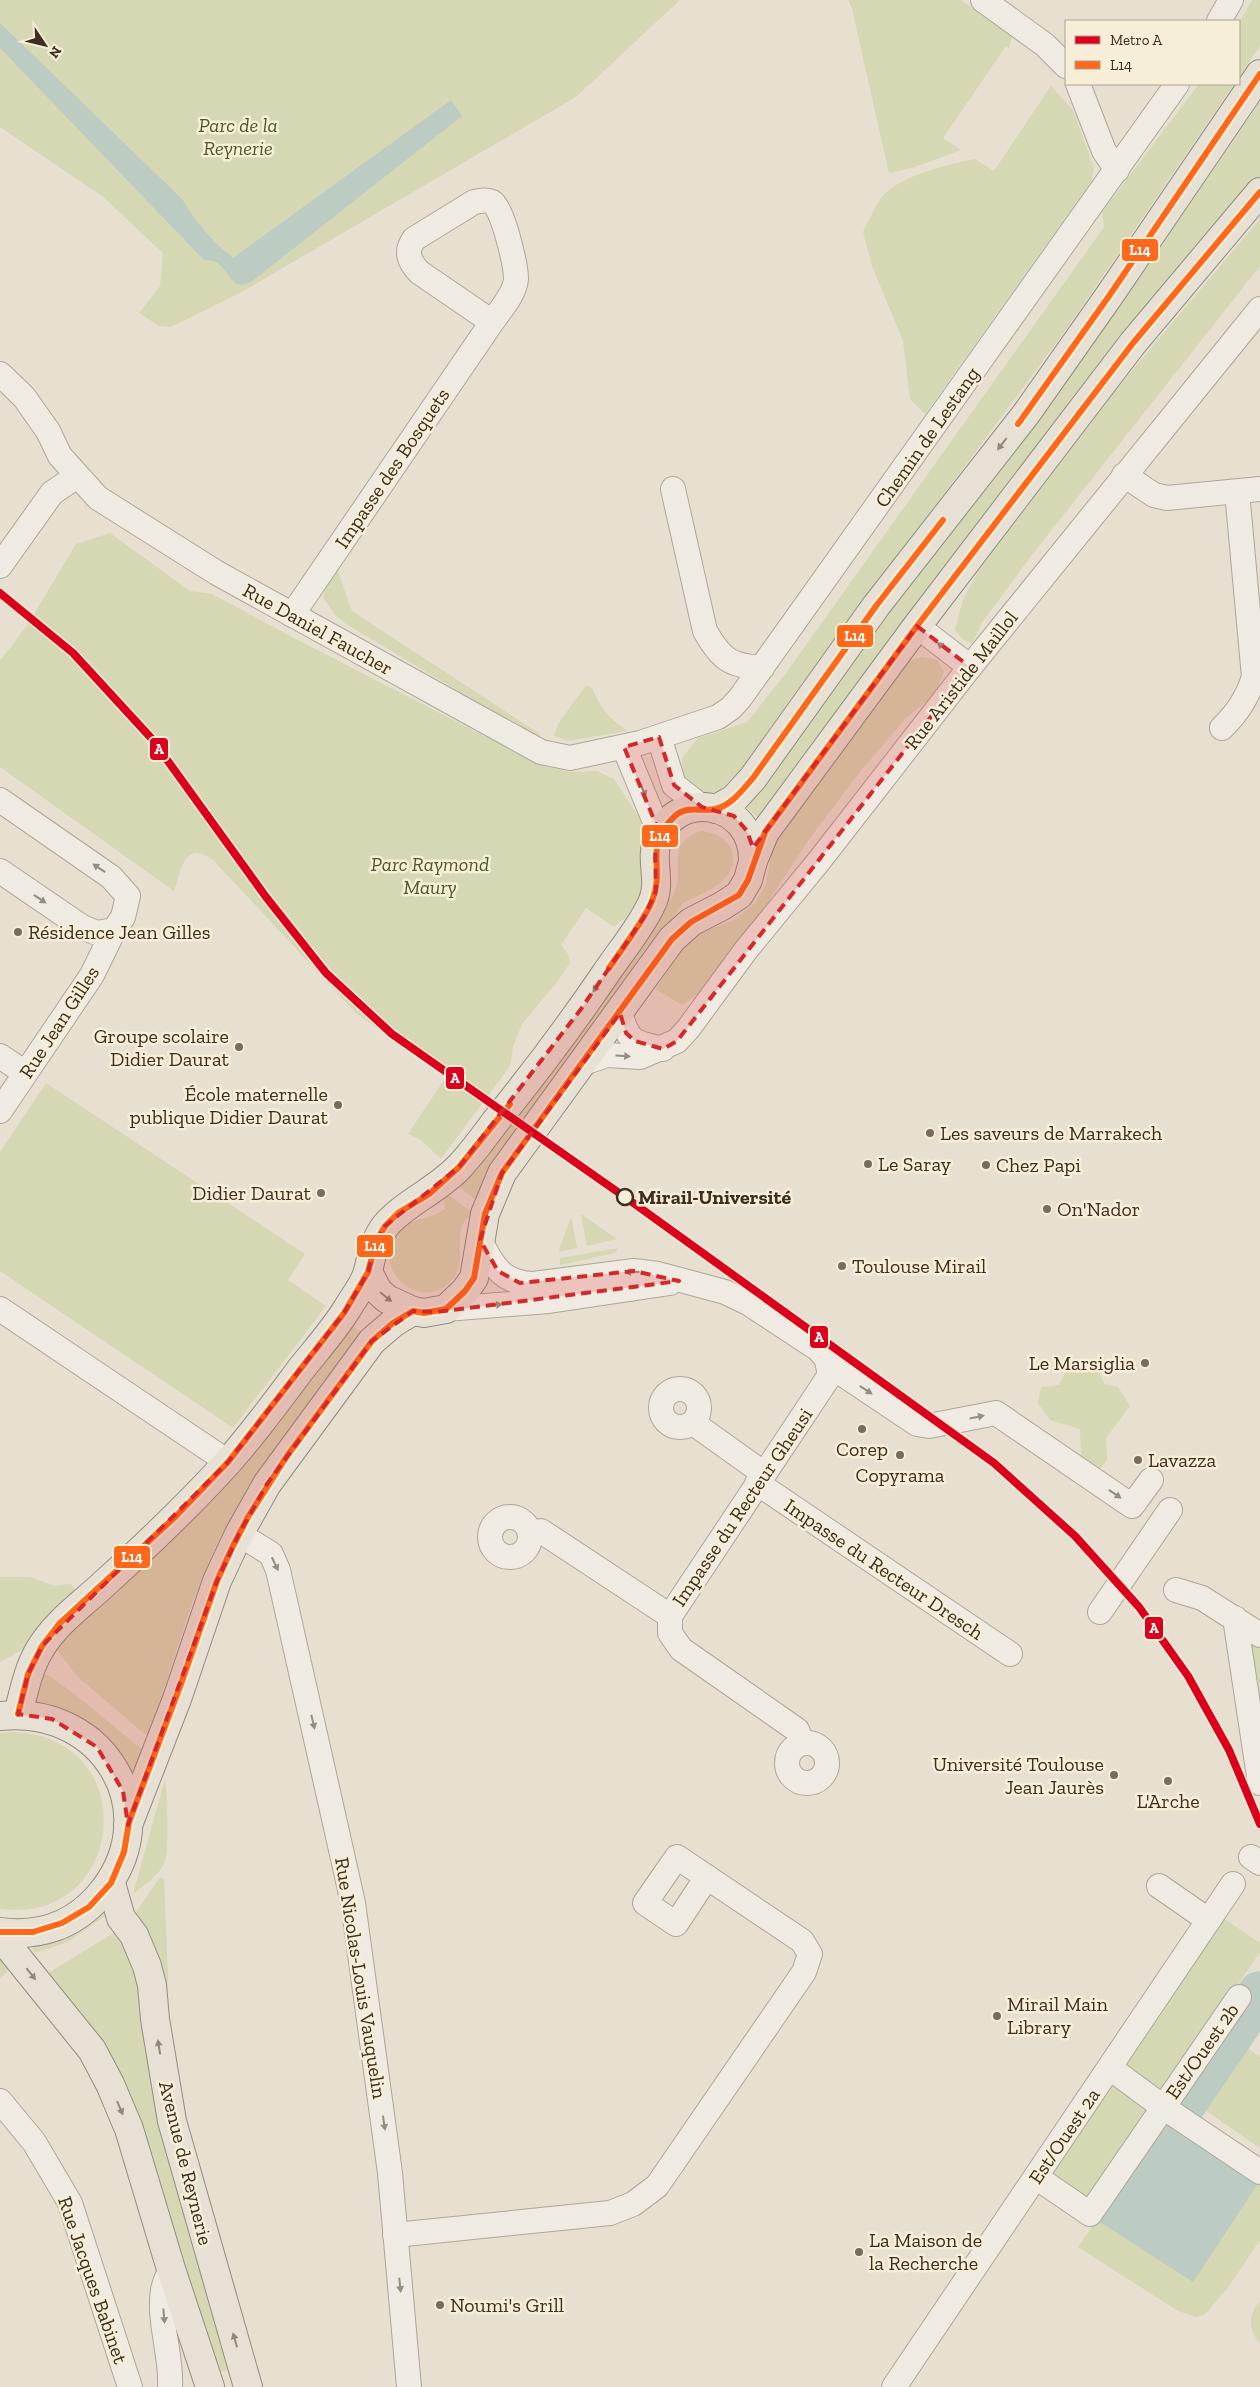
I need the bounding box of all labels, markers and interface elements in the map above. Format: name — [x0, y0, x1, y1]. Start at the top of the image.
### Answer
north arrow — [20, 20, 70, 70]
legend — [1065, 20, 1240, 85]
text: Metro A — [1110, 31, 1162, 49]
text: N — [45, 43, 65, 62]
text: L14 — [1110, 56, 1132, 74]
park label: Parc de la Reynerie — [198, 113, 278, 160]
line badge: L14 — [1121, 238, 1159, 262]
text: L14 — [1129, 242, 1151, 259]
street label: Chemin de Lestang — [870, 362, 984, 512]
street label: Impasse des Bosquets — [329, 383, 455, 553]
one-way arrow — [997, 437, 1008, 450]
street label: Rue Daniel Faucher — [239, 578, 397, 680]
street label: Rue Aristide Maillol — [899, 606, 1023, 754]
line badge: L14 — [836, 624, 874, 648]
text: L14 — [844, 628, 866, 645]
one-way arrow — [936, 642, 950, 652]
line badge: A — [149, 737, 169, 761]
text: A — [154, 741, 164, 758]
one-way arrow — [639, 783, 647, 797]
line badge: L14 — [641, 824, 679, 848]
text: L14 — [649, 828, 671, 845]
park label: Parc Raymond Maury — [371, 852, 489, 899]
one-way arrow — [92, 863, 106, 873]
one-way arrow — [33, 894, 47, 904]
place label: Résidence Jean Gilles — [28, 920, 210, 944]
marker: Résidence Jean Gilles — [12, 926, 24, 938]
street label: Rue Jean Gilles — [14, 961, 104, 1083]
one-way arrow — [592, 980, 601, 993]
place label: Groupe scolaire Didier Daurat — [94, 1024, 230, 1071]
marker: Groupe scolaire Didier Daurat — [233, 1041, 245, 1053]
one-way arrow — [615, 1053, 631, 1061]
line badge: A — [445, 1066, 465, 1090]
text: A — [450, 1070, 460, 1087]
place label: École maternelle publique Didier Daurat — [130, 1082, 329, 1129]
marker: École maternelle publique Didier Daurat — [332, 1099, 344, 1111]
place label: Les saveurs de Marrakech — [940, 1121, 1163, 1145]
marker: Les saveurs de Marrakech — [924, 1127, 936, 1139]
place label: Le Saray — [878, 1152, 952, 1176]
place label: Chez Papi — [996, 1153, 1081, 1177]
marker: Le Saray — [862, 1158, 874, 1170]
marker: Chez Papi — [980, 1159, 992, 1171]
place label: Didier Daurat — [192, 1181, 312, 1205]
place label: Mirail-Université — [638, 1185, 792, 1209]
marker: Didier Daurat — [315, 1187, 327, 1199]
marker: Mirail-Université — [616, 1188, 634, 1206]
place label: On'Nador — [1057, 1197, 1140, 1221]
marker: On'Nador — [1041, 1203, 1053, 1215]
line badge: L14 — [356, 1234, 394, 1258]
text: L14 — [364, 1238, 386, 1255]
place label: Toulouse Mirail — [852, 1254, 986, 1278]
marker: Toulouse Mirail — [836, 1260, 848, 1272]
one-way arrow — [624, 1269, 640, 1277]
one-way arrow — [379, 1292, 392, 1303]
one-way arrow — [487, 1301, 503, 1309]
line badge: A — [809, 1325, 829, 1349]
text: A — [814, 1329, 824, 1346]
place label: Le Marsiglia — [1029, 1351, 1135, 1375]
marker: Le Marsiglia — [1139, 1357, 1151, 1369]
one-way arrow — [859, 1385, 872, 1395]
street label: Impasse du Recteur Gheusi — [667, 1403, 818, 1611]
one-way arrow — [970, 1413, 985, 1421]
marker: Corep — [856, 1423, 868, 1435]
place label: Corep — [836, 1437, 888, 1461]
place label: Lavazza — [1148, 1448, 1217, 1472]
marker: Copyrama — [894, 1449, 906, 1461]
marker: Lavazza — [1132, 1454, 1144, 1466]
place label: Copyrama — [855, 1463, 945, 1487]
one-way arrow — [1108, 1489, 1121, 1499]
street label: Impasse du Recteur Dresch — [780, 1493, 989, 1645]
line badge: L14 — [113, 1545, 151, 1569]
text: L14 — [121, 1549, 143, 1566]
one-way arrow — [271, 1557, 280, 1572]
line badge: A — [1144, 1616, 1164, 1640]
text: A — [1149, 1620, 1159, 1637]
one-way arrow — [309, 1715, 317, 1730]
place label: Université Toulouse Jean Jaurès — [933, 1752, 1104, 1799]
marker: Université Toulouse Jean Jaurès — [1108, 1769, 1120, 1781]
marker: L'Arche — [1162, 1775, 1174, 1787]
place label: L'Arche — [1136, 1789, 1200, 1813]
street label: Rue Nicolas-Louis Vauquelin — [330, 1856, 392, 2101]
one-way arrow — [26, 1967, 37, 1980]
place label: Mirail Main Library — [1007, 1992, 1108, 2039]
street label: Est/Ouest 2b — [1160, 1999, 1244, 2103]
marker: Mirail Main Library — [991, 2010, 1003, 2022]
one-way arrow — [155, 2039, 163, 2055]
street label: Avenue de Reynerie — [154, 2078, 218, 2248]
street label: Est/Ouest 2a — [1023, 2083, 1105, 2188]
one-way arrow — [117, 2101, 125, 2115]
one-way arrow — [380, 2116, 388, 2132]
street label: Rue Jacques Babinet — [53, 2193, 133, 2367]
place label: La Maison de la Recherche — [869, 2228, 982, 2275]
marker: La Maison de la Recherche — [853, 2246, 865, 2258]
one-way arrow — [396, 2277, 404, 2293]
place label: Noumi's Grill — [450, 2293, 564, 2317]
marker: Noumi's Grill — [434, 2299, 446, 2311]
one-way arrow — [160, 2308, 168, 2324]
one-way arrow — [230, 2333, 238, 2348]

